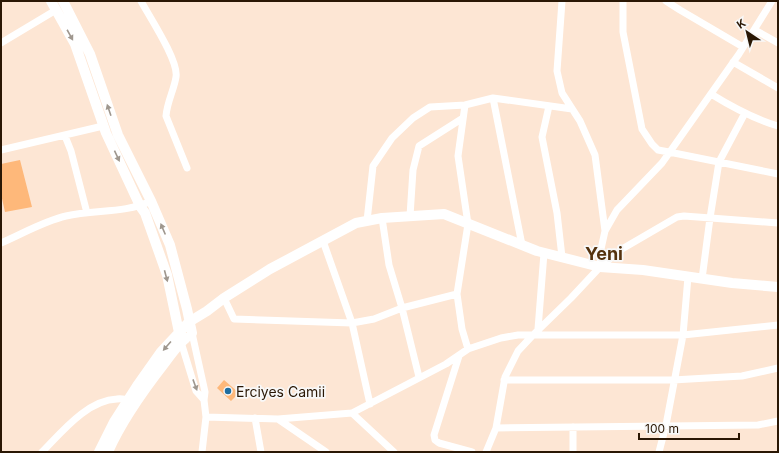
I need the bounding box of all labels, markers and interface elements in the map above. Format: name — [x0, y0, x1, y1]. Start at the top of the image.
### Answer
north arrow — [727, 12, 767, 52]
text: K — [734, 16, 749, 32]
one-way arrow — [67, 29, 74, 41]
one-way arrow — [106, 104, 112, 116]
one-way arrow — [114, 151, 120, 162]
one-way arrow — [160, 223, 166, 234]
district label: Yeni — [585, 243, 623, 264]
one-way arrow — [164, 270, 170, 282]
one-way arrow — [163, 340, 172, 351]
one-way arrow — [192, 380, 198, 392]
place label: Erciyes Camii — [236, 383, 325, 400]
marker: Erciyes Camii — [223, 386, 233, 396]
scale bar — [639, 415, 739, 441]
text: 100 m — [645, 421, 679, 436]

